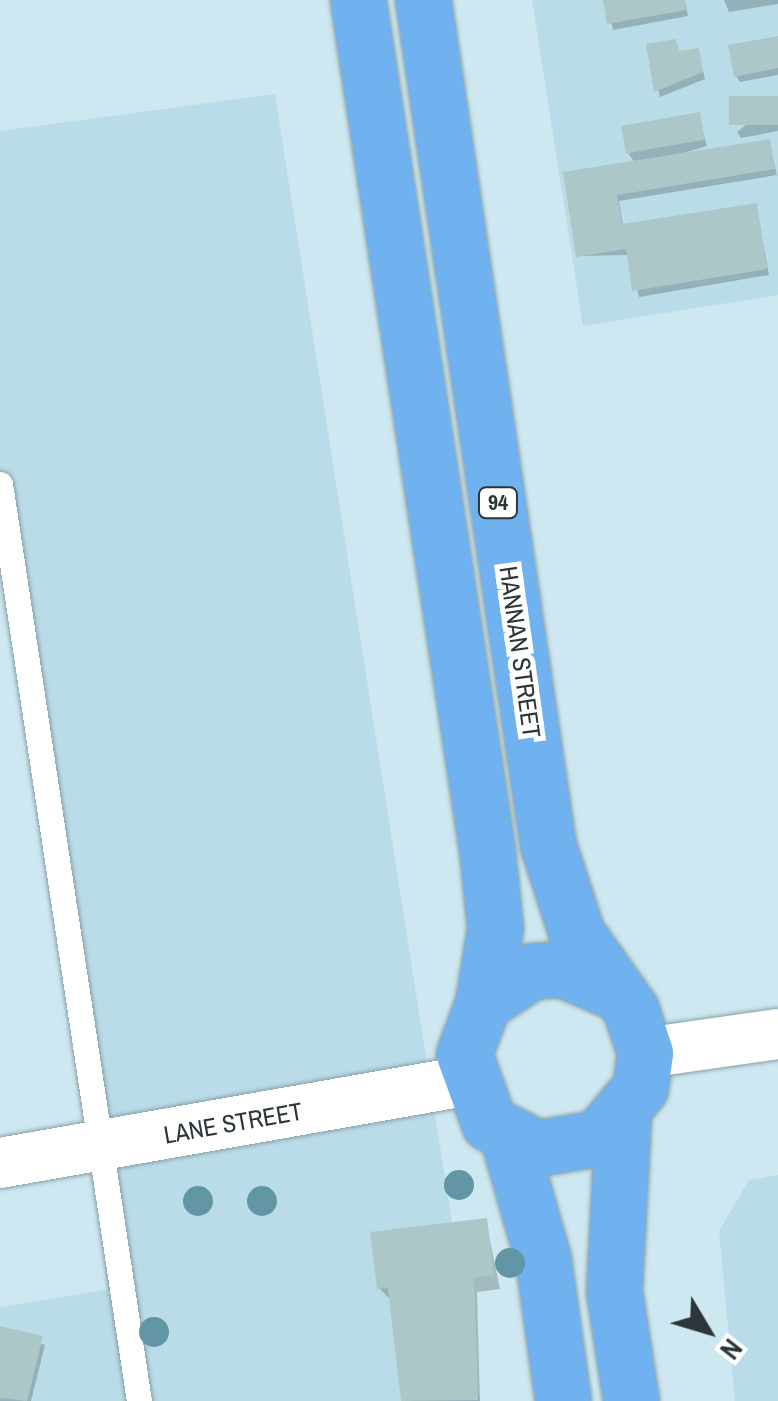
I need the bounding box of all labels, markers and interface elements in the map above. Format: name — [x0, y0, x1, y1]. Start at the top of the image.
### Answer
road number: 94 — [476, 486, 520, 520]
street label: HANNAN STREET — [493, 564, 547, 740]
street label: LANE STREET — [161, 1096, 305, 1150]
north arrow — [658, 1281, 758, 1381]
text: N — [712, 1331, 752, 1368]

